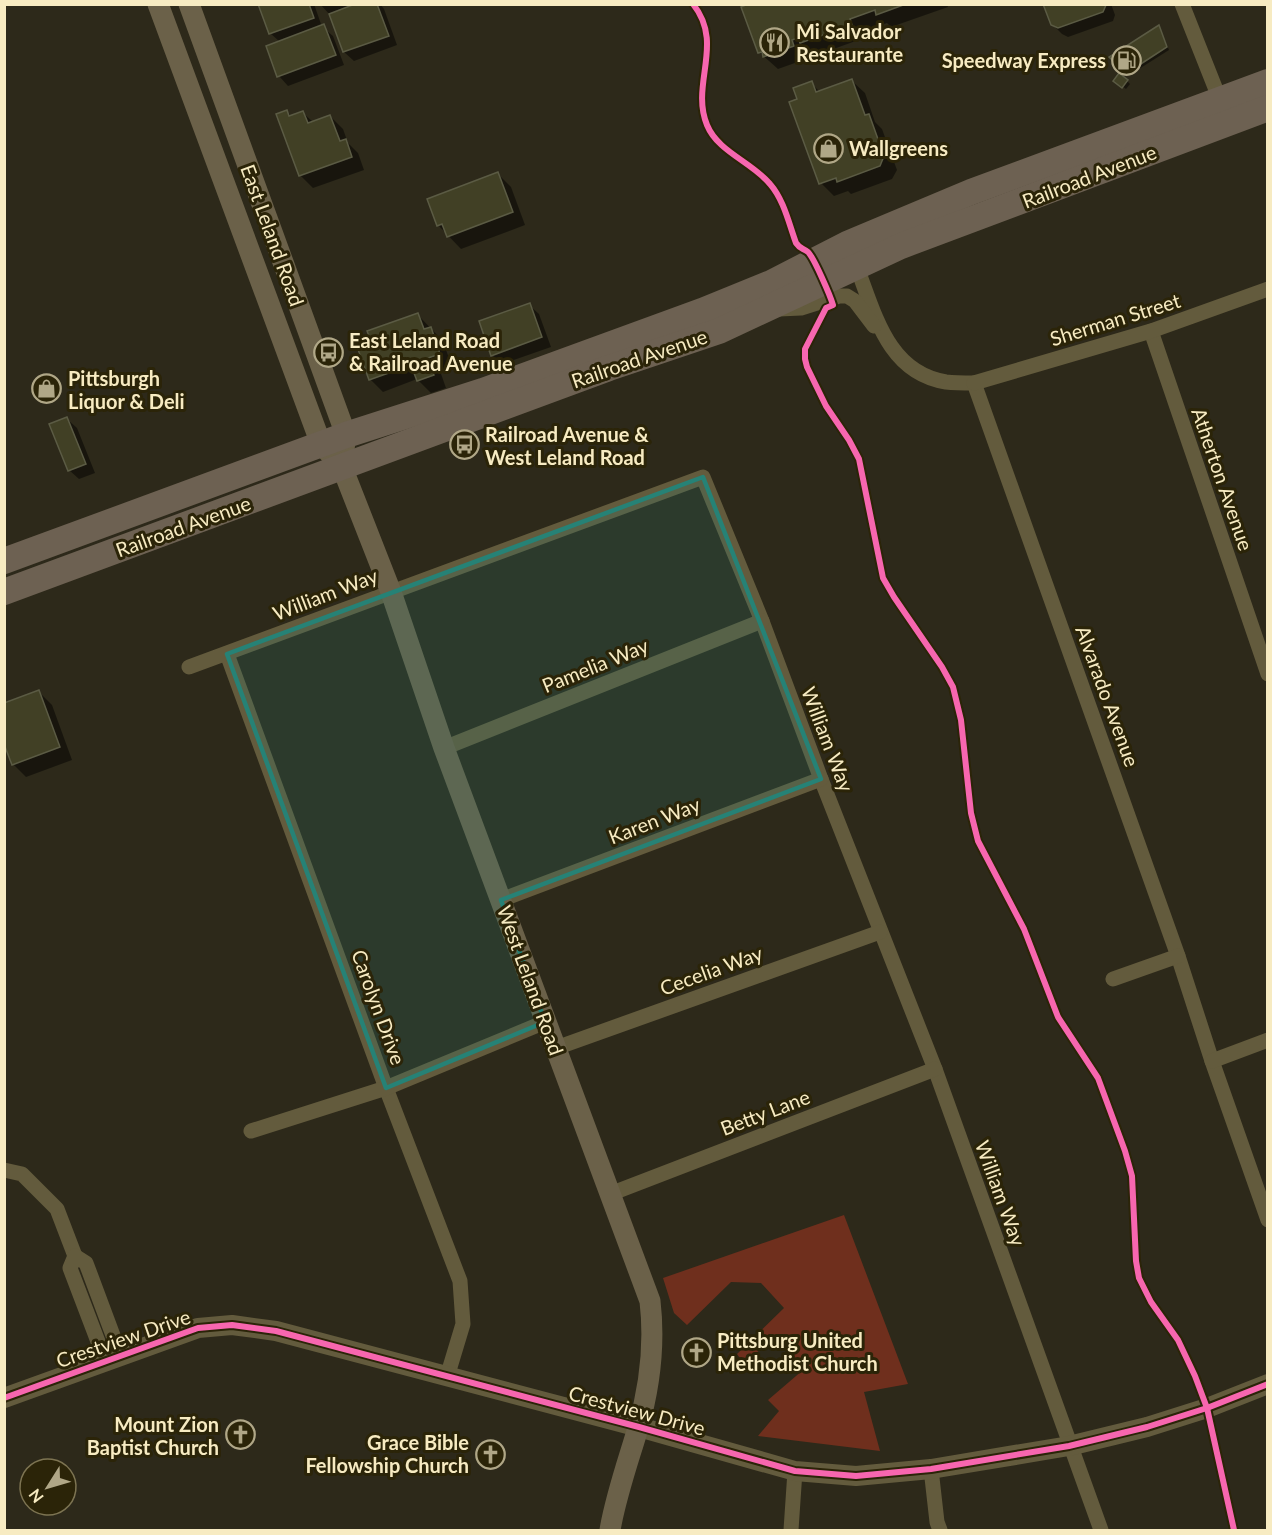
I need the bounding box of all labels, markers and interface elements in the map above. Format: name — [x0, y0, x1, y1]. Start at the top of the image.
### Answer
place label: Mi Salvador Restaurante — [796, 19, 904, 66]
restaurant icon: Mi Salvador Restaurante — [759, 26, 791, 58]
fuel station icon: Speedway Express — [1111, 44, 1143, 76]
place label: Speedway Express — [942, 48, 1106, 72]
shop icon: Wallgreens — [812, 132, 844, 164]
place label: Wallgreens — [849, 136, 948, 160]
street label: Railroad Avenue — [1018, 139, 1160, 213]
street label: East Leland Road — [236, 161, 310, 309]
street label: Sherman Street — [1047, 288, 1183, 350]
street label: Railroad Avenue — [568, 324, 710, 392]
place label: East Leland Road & Railroad Avenue — [349, 328, 513, 375]
bus stop icon: East Leland Road & Railroad Avenue — [312, 336, 344, 368]
place label: Pittsburgh Liquor & Deli — [68, 366, 185, 413]
shop icon: Pittsburgh Liquor & Deli — [31, 373, 63, 405]
street label: Atherton Avenue — [1187, 404, 1259, 554]
place label: Railroad Avenue & West Leland Road — [485, 422, 649, 469]
bus stop icon: Railroad Avenue & West Leland Road — [448, 429, 480, 461]
street label: Railroad Avenue — [112, 490, 254, 562]
street label: William Way — [269, 563, 382, 625]
street label: Alvarado Avenue — [1071, 622, 1145, 770]
street label: Pamelia Way — [538, 633, 652, 697]
street label: William Way — [797, 683, 859, 796]
street label: Karen Way — [605, 791, 704, 848]
street label: West Leland Road — [493, 902, 569, 1058]
street label: Cecelia Way — [656, 940, 766, 1000]
street label: Carolyn Drive — [347, 946, 411, 1068]
street label: Betty Lane — [717, 1084, 813, 1140]
street label: William Way — [971, 1137, 1031, 1250]
street label: Crestview Drive — [53, 1304, 193, 1372]
place label: Pittsburg United Methodist Church — [717, 1328, 878, 1375]
church icon: Pittsburg United Methodist Church — [680, 1336, 712, 1368]
street label: Crestview Drive — [566, 1380, 708, 1440]
place label: Mount Zion Baptist Church — [87, 1412, 219, 1459]
church icon: Mount Zion Baptist Church — [224, 1419, 256, 1451]
place label: Grace Bible Fellowship Church — [305, 1430, 469, 1477]
church icon: Grace Bible Fellowship Church — [474, 1438, 506, 1470]
north arrow — [18, 1457, 78, 1517]
text: N — [24, 1486, 47, 1507]

